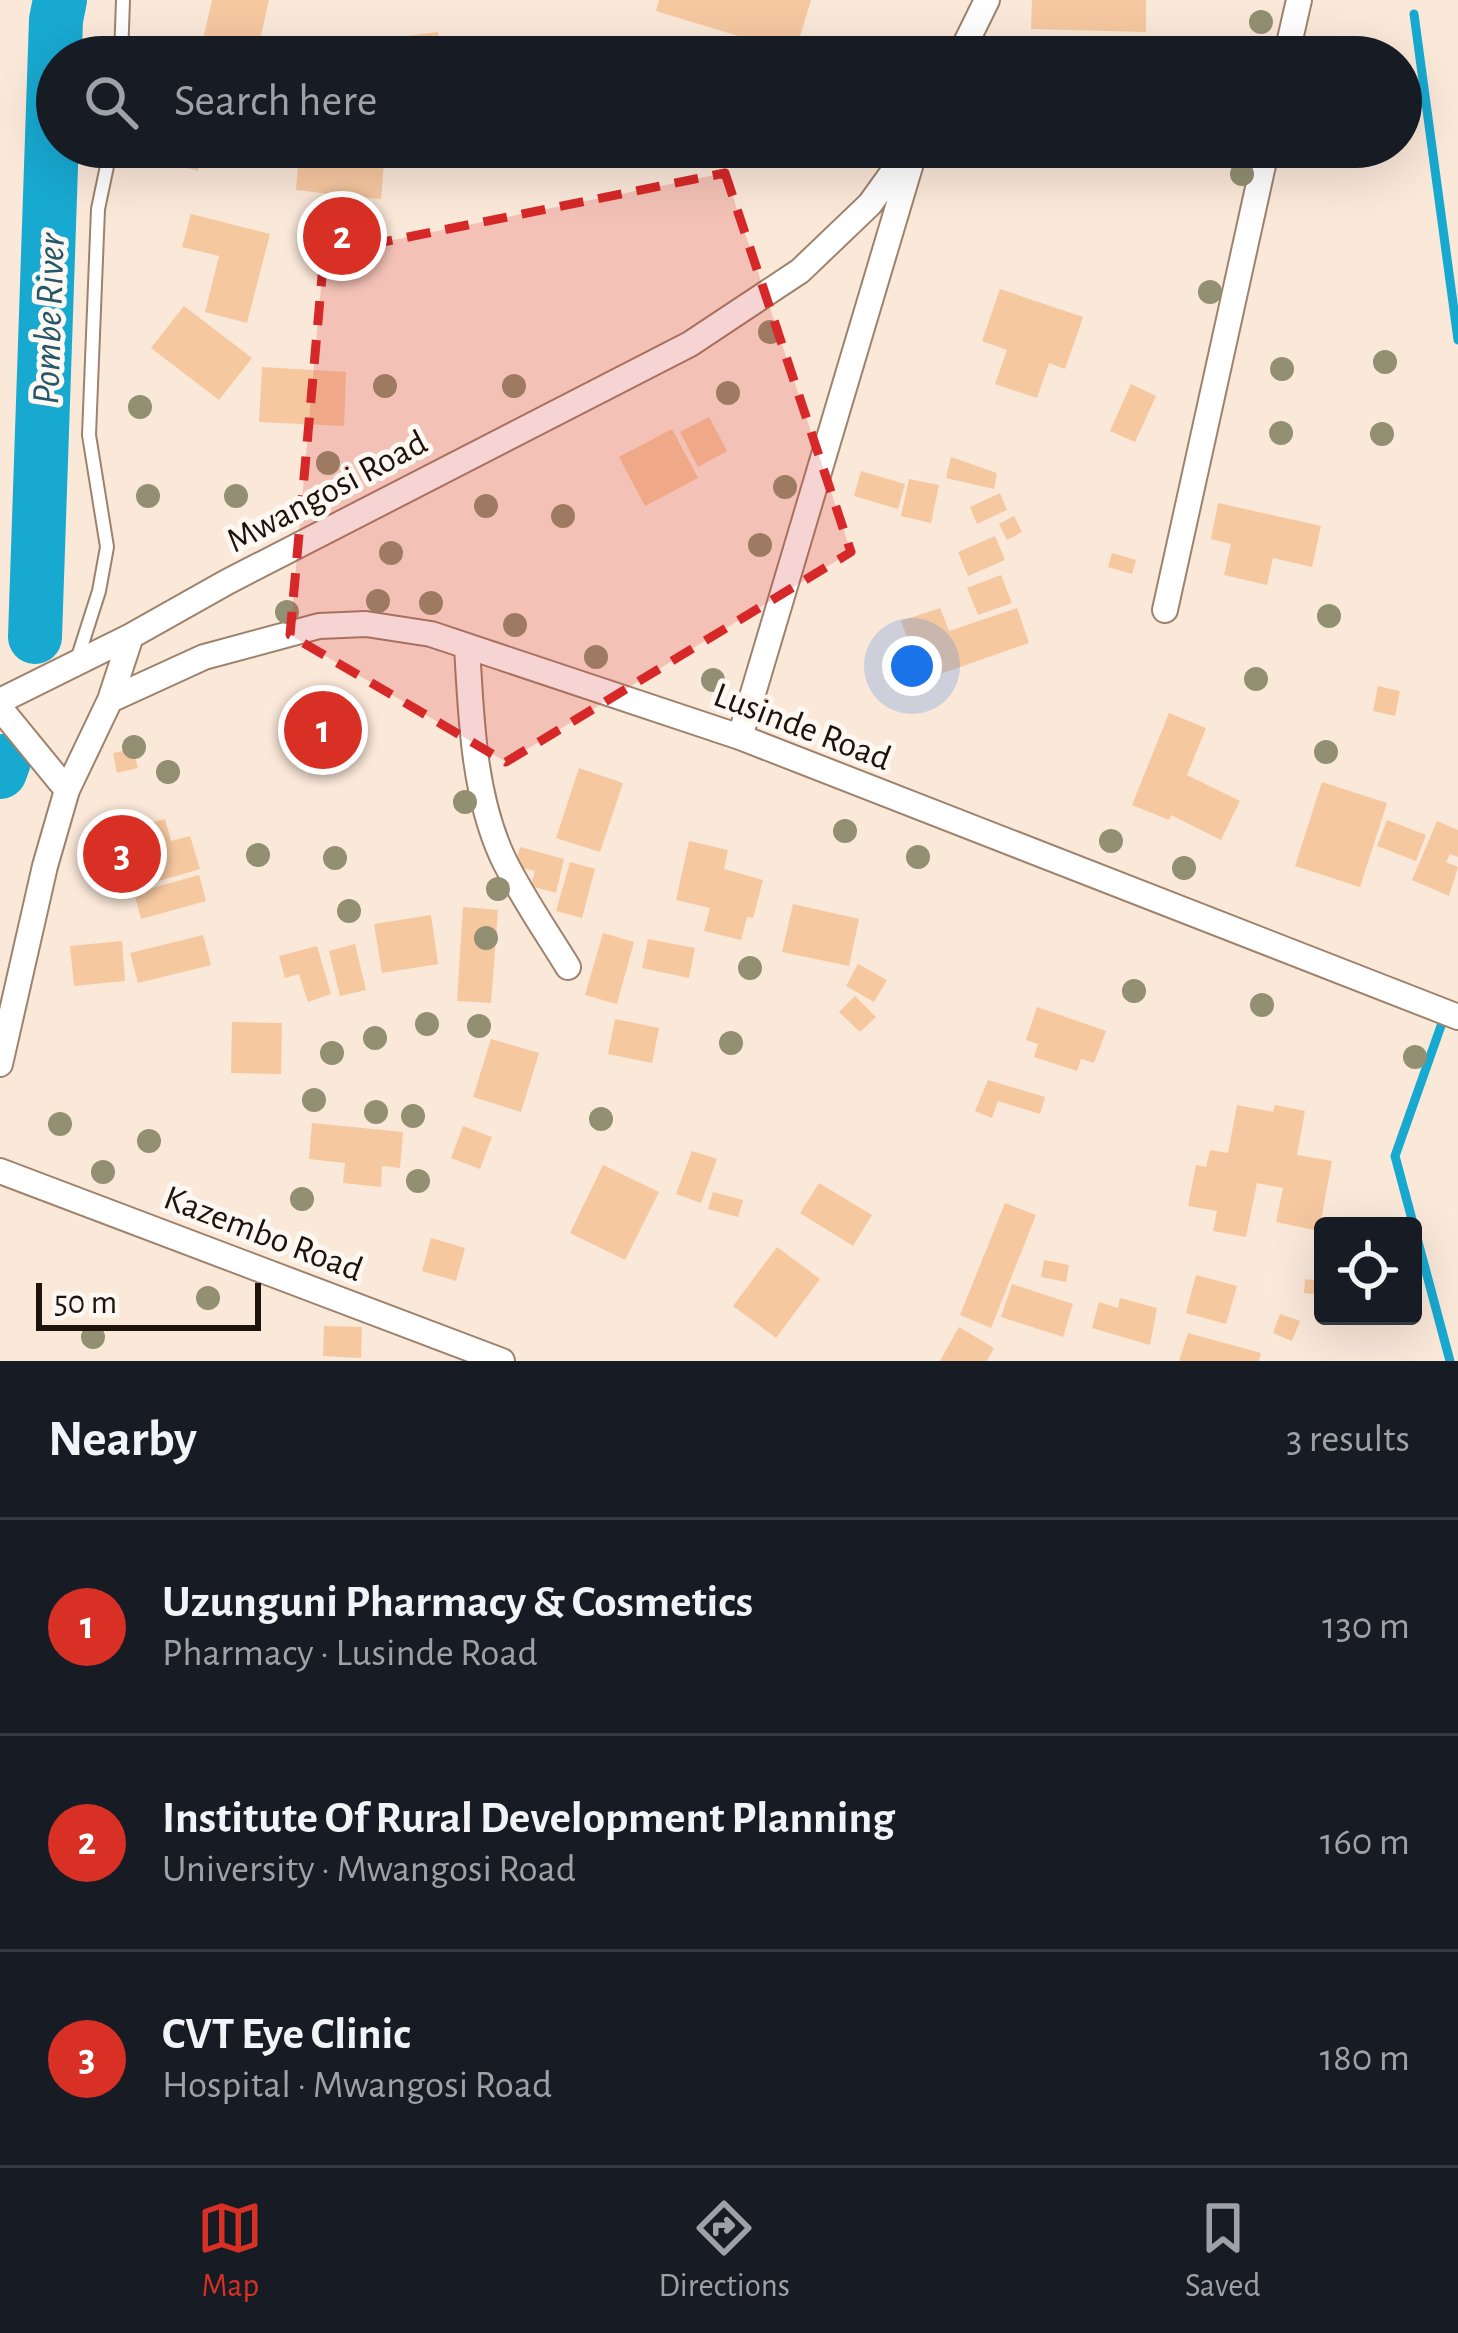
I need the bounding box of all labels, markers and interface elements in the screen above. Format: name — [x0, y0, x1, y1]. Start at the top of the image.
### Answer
search box — [36, 36, 1422, 168]
icon: search — [78, 69, 144, 135]
text: Search here — [174, 79, 377, 124]
pin: 2 — [303, 191, 381, 281]
water label: Pombe River — [27, 231, 72, 405]
street label: Mwangosi Road — [221, 424, 433, 560]
your location — [882, 636, 942, 696]
street label: Lusinde Road — [709, 677, 896, 777]
pin: 1 — [284, 685, 362, 775]
pin: 3 — [83, 809, 161, 899]
street label: Kazembo Road — [159, 1180, 367, 1288]
map controls — [1314, 1217, 1422, 1325]
button: locate — [1314, 1217, 1422, 1325]
scale bar — [36, 1277, 261, 1330]
text: 50 m — [54, 1287, 117, 1320]
text: Nearby — [48, 1414, 197, 1465]
text: 3 results — [1286, 1420, 1410, 1459]
text: Uzunguni Pharmacy & Cosmetics — [162, 1580, 753, 1625]
text: 1 — [80, 1607, 94, 1646]
text: 130 m — [1322, 1607, 1410, 1646]
text: Pharmacy · Lusinde Road — [162, 1634, 538, 1673]
text: Institute Of Rural Development Planning — [162, 1796, 895, 1841]
text: 2 — [78, 1823, 96, 1862]
text: 160 m — [1320, 1823, 1410, 1862]
text: University · Mwangosi Road — [162, 1850, 576, 1889]
text: CVT Eye Clinic — [162, 2012, 411, 2057]
text: 3 — [79, 2039, 95, 2078]
text: 180 m — [1320, 2039, 1410, 2078]
text: Hospital · Mwangosi Road — [162, 2066, 552, 2105]
tab: Map — [197, 2195, 263, 2307]
tab: Directions — [658, 2195, 790, 2307]
tab: Saved — [1185, 2195, 1260, 2307]

